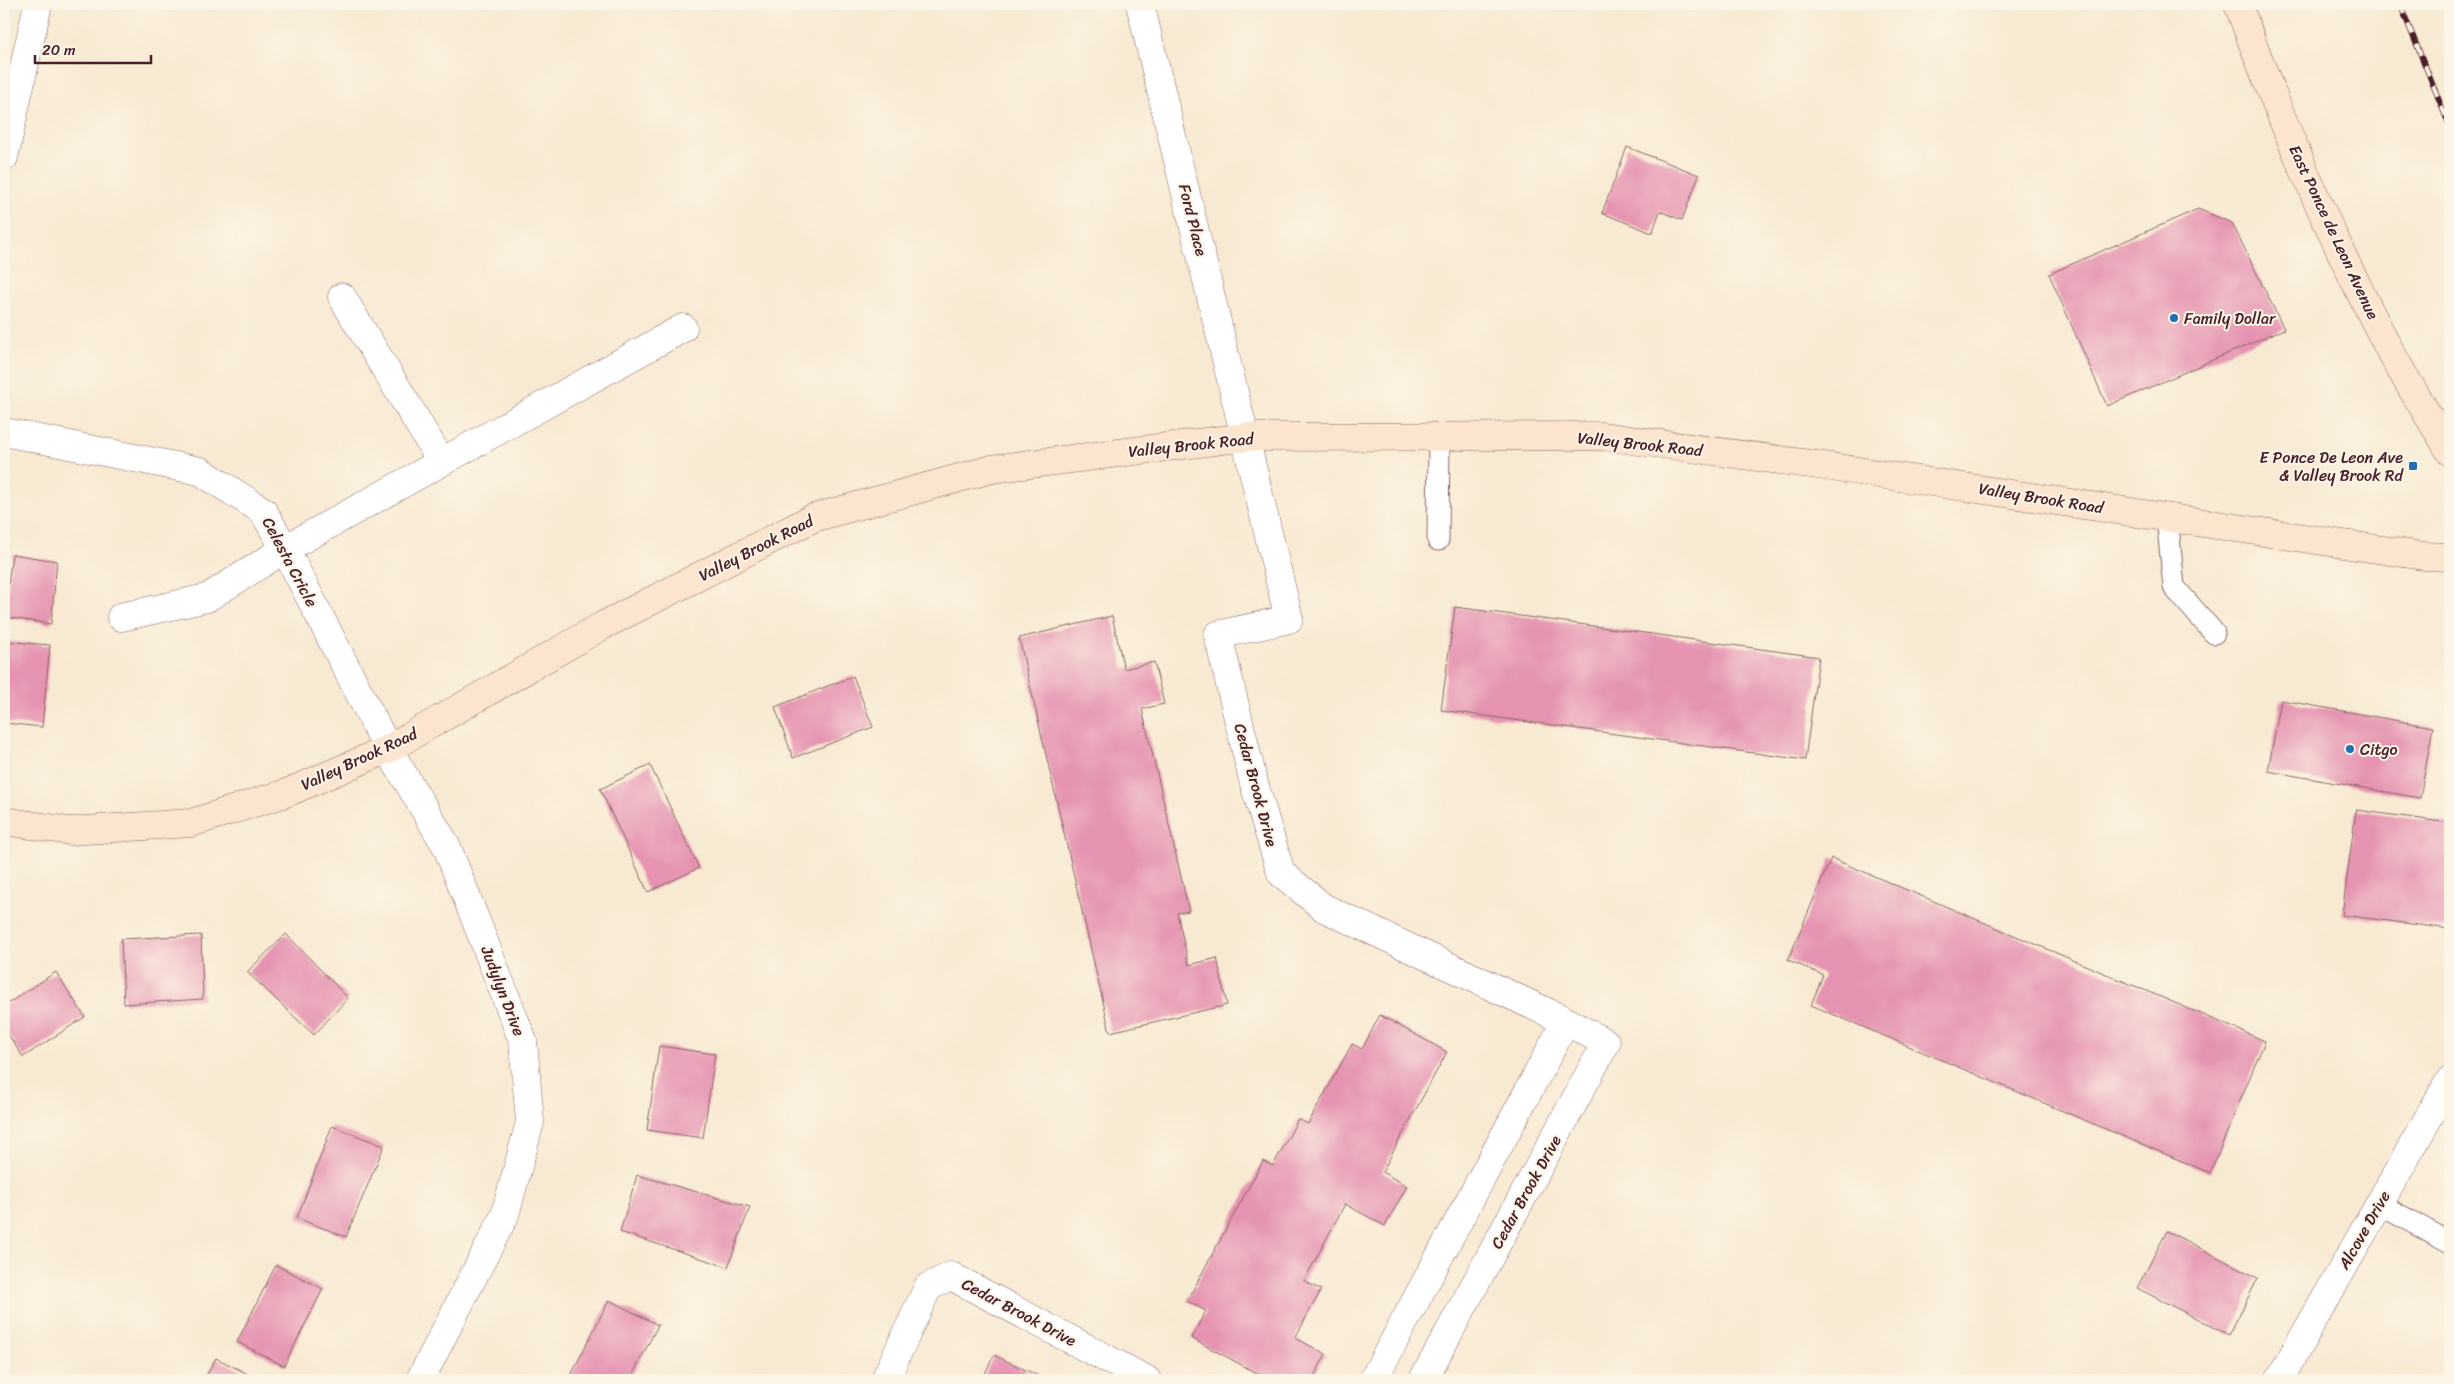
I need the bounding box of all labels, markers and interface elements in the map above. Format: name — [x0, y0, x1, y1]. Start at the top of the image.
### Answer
scale bar — [35, 32, 151, 64]
text: 20 m — [42, 37, 76, 63]
street label: East Ponce de Leon Avenue — [2281, 140, 2387, 325]
street label: Ford Place — [1170, 181, 1216, 260]
place label: Family Dollar — [2184, 304, 2277, 333]
marker: Family Dollar — [2168, 312, 2180, 324]
street label: Valley Brook Road — [1576, 423, 1706, 465]
street label: Valley Brook Road — [1127, 424, 1257, 466]
place label: E Ponce De Leon Ave & Valley Brook Rd — [2260, 443, 2405, 490]
marker: E Ponce De Leon Ave & Valley Brook Rd — [2407, 460, 2419, 472]
street label: Valley Brook Road — [1977, 474, 2107, 522]
street label: Valley Brook Road — [693, 506, 820, 589]
street label: Celesta Cricle — [254, 512, 326, 612]
street label: Valley Brook Road — [296, 719, 424, 799]
street label: Cedar Brook Drive — [1226, 720, 1286, 850]
place label: Citgo — [2360, 735, 2398, 764]
marker: Citgo — [2344, 743, 2356, 755]
street label: Judylyn Drive — [472, 941, 534, 1040]
street label: Cedar Brook Drive — [1483, 1129, 1570, 1254]
street label: Alcove Drive — [2329, 1185, 2398, 1276]
street label: Cedar Brook Drive — [956, 1269, 1082, 1355]

